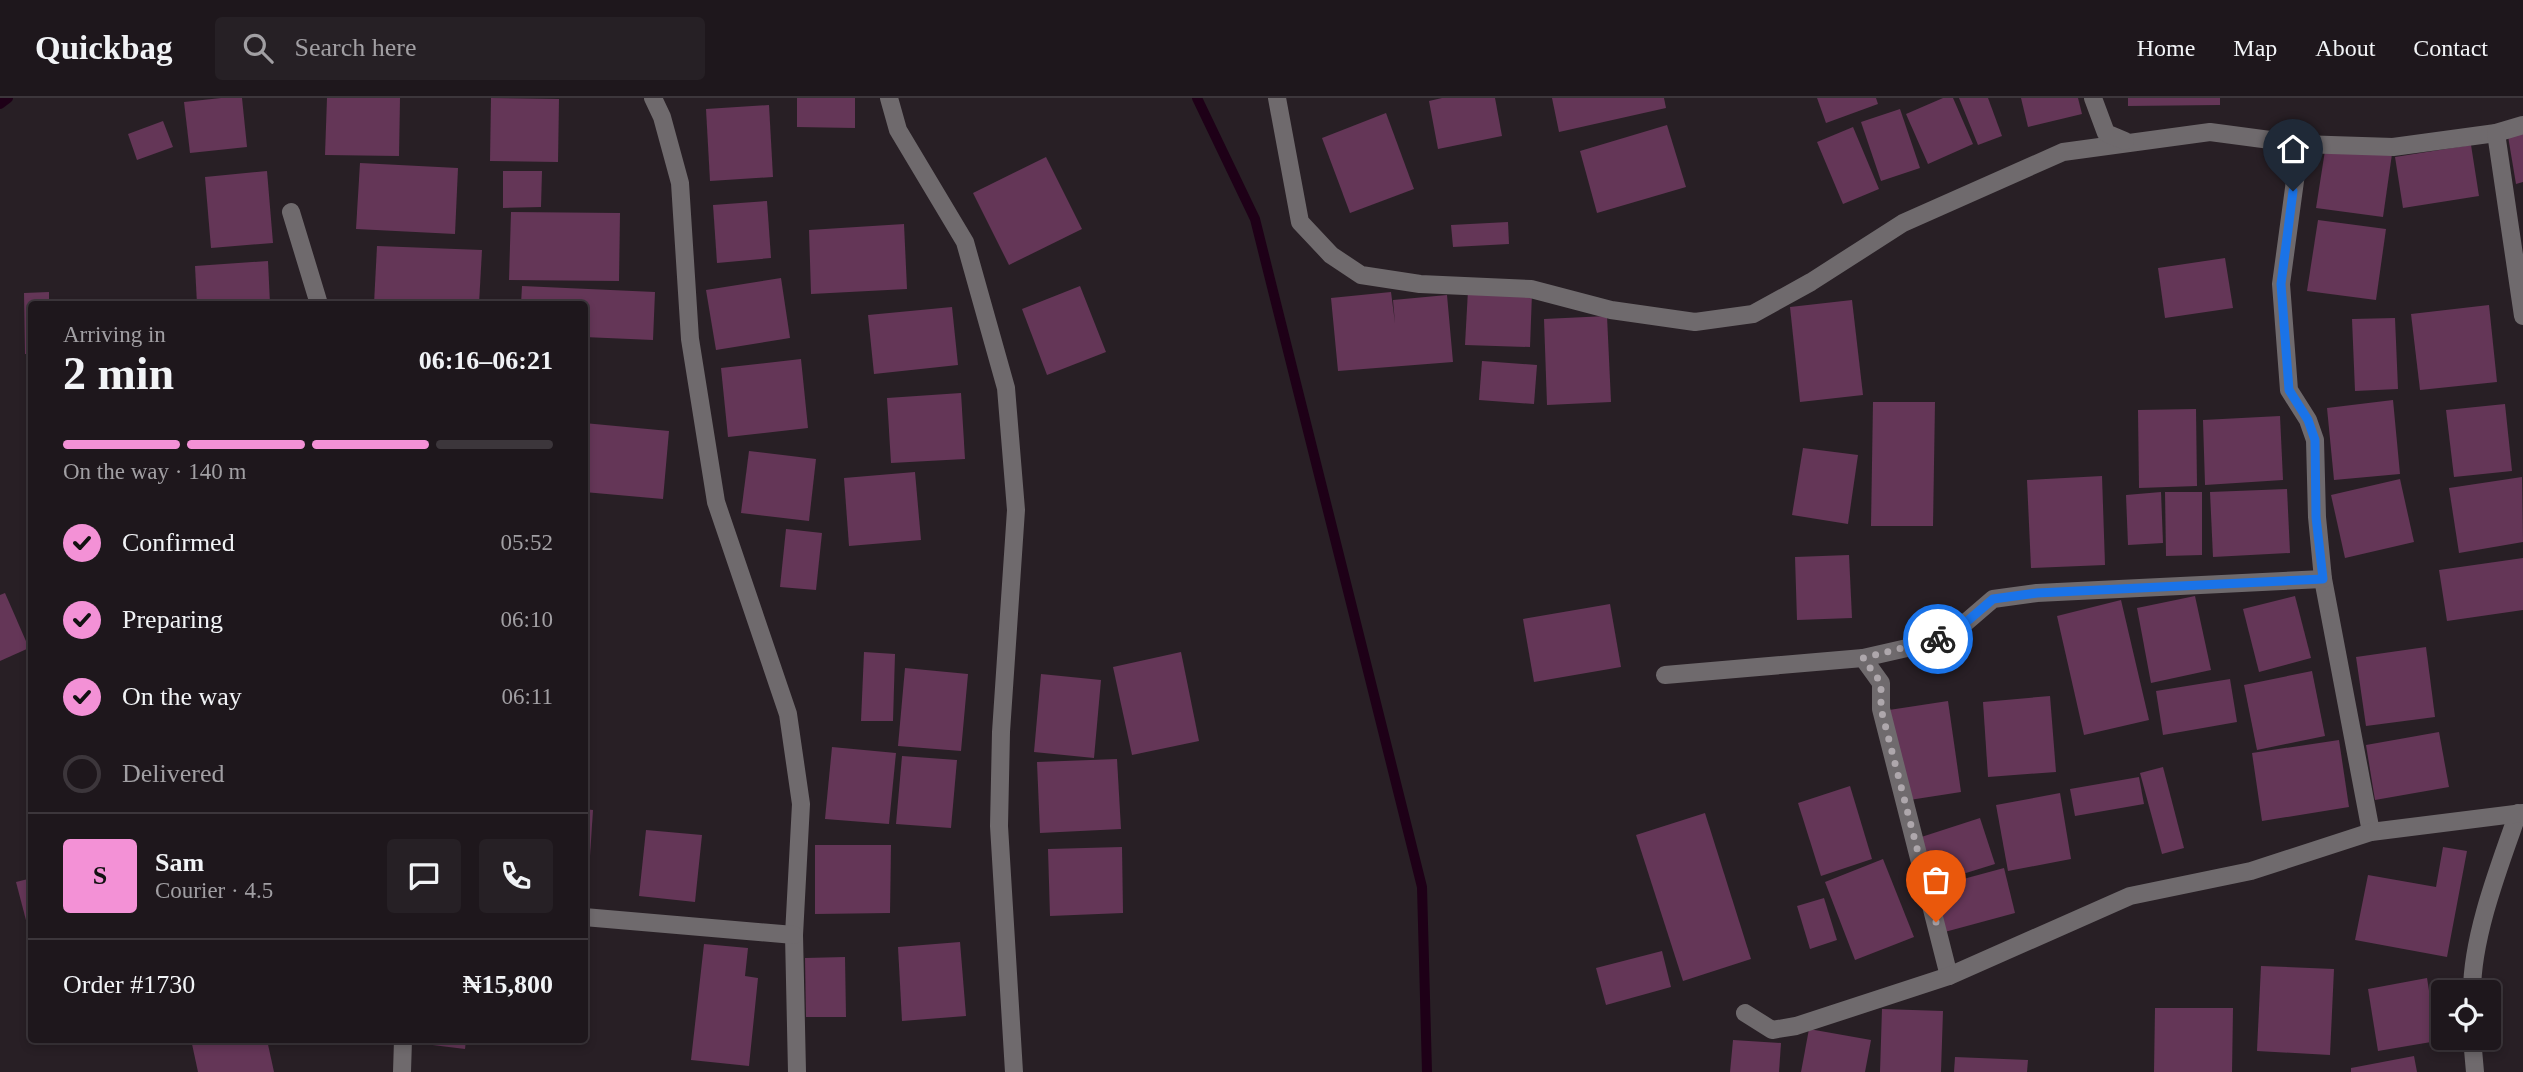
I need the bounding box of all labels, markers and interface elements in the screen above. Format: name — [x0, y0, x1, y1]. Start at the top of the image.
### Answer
search box — [215, 17, 705, 80]
icon: search — [239, 29, 277, 67]
text: Quickbag — [35, 30, 173, 66]
text: Search here — [295, 33, 417, 62]
text: Home — [2137, 35, 2195, 61]
text: Map — [2233, 35, 2277, 61]
text: About — [2315, 35, 2375, 61]
text: Contact — [2413, 35, 2488, 61]
pin — [2263, 119, 2323, 191]
icon: home — [2274, 130, 2312, 168]
text: Arriving in — [63, 322, 166, 347]
text: 06:16–06:21 — [419, 346, 553, 375]
text: 2 min — [63, 348, 174, 399]
text: On the way · 140 m — [63, 459, 246, 484]
icon: check — [63, 524, 101, 562]
text: Confirmed — [122, 528, 235, 557]
text: 05:52 — [501, 530, 553, 555]
icon: check — [63, 601, 101, 639]
courier — [1903, 604, 1973, 674]
text: Preparing — [122, 605, 223, 634]
text: 06:10 — [501, 607, 553, 632]
icon: bike — [1919, 620, 1957, 658]
icon: check — [63, 678, 101, 716]
text: On the way — [122, 682, 242, 711]
text: 06:11 — [501, 684, 553, 709]
text: Delivered — [122, 759, 225, 788]
button: chat — [387, 839, 461, 913]
button: phone — [479, 839, 553, 913]
text: Sam — [155, 848, 204, 877]
pin — [1906, 850, 1966, 922]
text: S — [93, 861, 107, 890]
icon: bag — [1917, 861, 1955, 899]
text: Courier · 4.5 — [155, 878, 273, 903]
text: Order #1730 — [63, 970, 195, 999]
text: ₦15,800 — [463, 970, 553, 999]
map controls — [2431, 980, 2501, 1050]
button: locate — [2431, 980, 2501, 1050]

